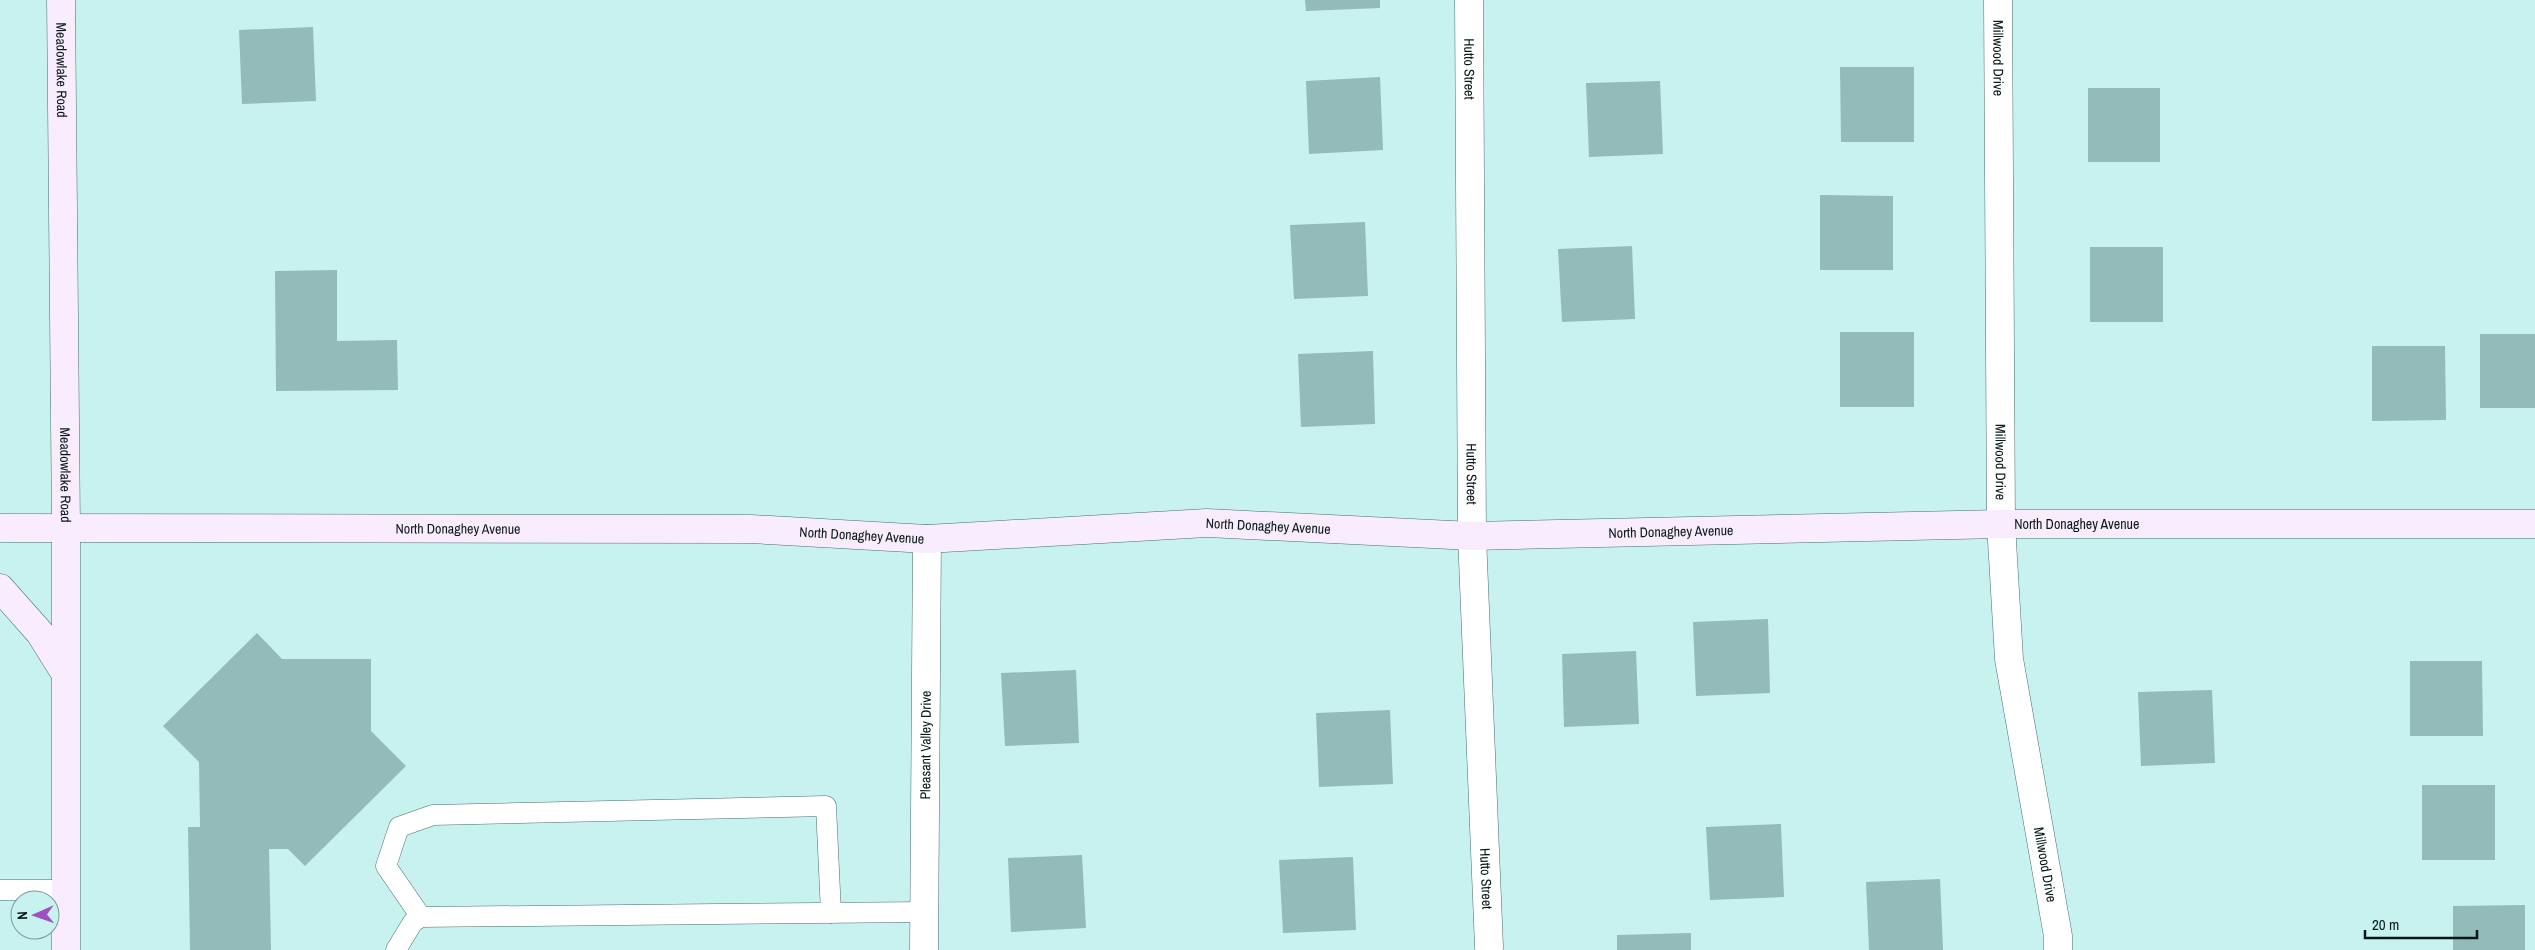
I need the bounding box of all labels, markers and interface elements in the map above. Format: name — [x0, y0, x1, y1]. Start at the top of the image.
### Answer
street label: Millwood Drive — [1989, 20, 2008, 96]
street label: Meadowlake Road — [52, 22, 71, 118]
street label: Hutto Street — [1460, 38, 1479, 100]
street label: Millwood Drive — [1991, 424, 2010, 500]
street label: Meadowlake Road — [56, 427, 75, 523]
street label: Hutto Street — [1462, 443, 1481, 505]
street label: North Donaghey Avenue — [1205, 514, 1331, 538]
street label: North Donaghey Avenue — [2014, 515, 2139, 533]
street label: North Donaghey Avenue — [395, 520, 521, 538]
street label: North Donaghey Avenue — [1608, 521, 1734, 542]
street label: North Donaghey Avenue — [799, 523, 925, 548]
street label: Pleasant Valley Drive — [916, 690, 935, 800]
street label: Millwood Drive — [2030, 826, 2061, 904]
street label: Hutto Street — [1476, 848, 1496, 910]
north arrow — [10, 890, 60, 940]
scale bar — [2365, 908, 2478, 940]
text: N — [13, 911, 31, 920]
text: 20 m — [2372, 914, 2399, 935]

